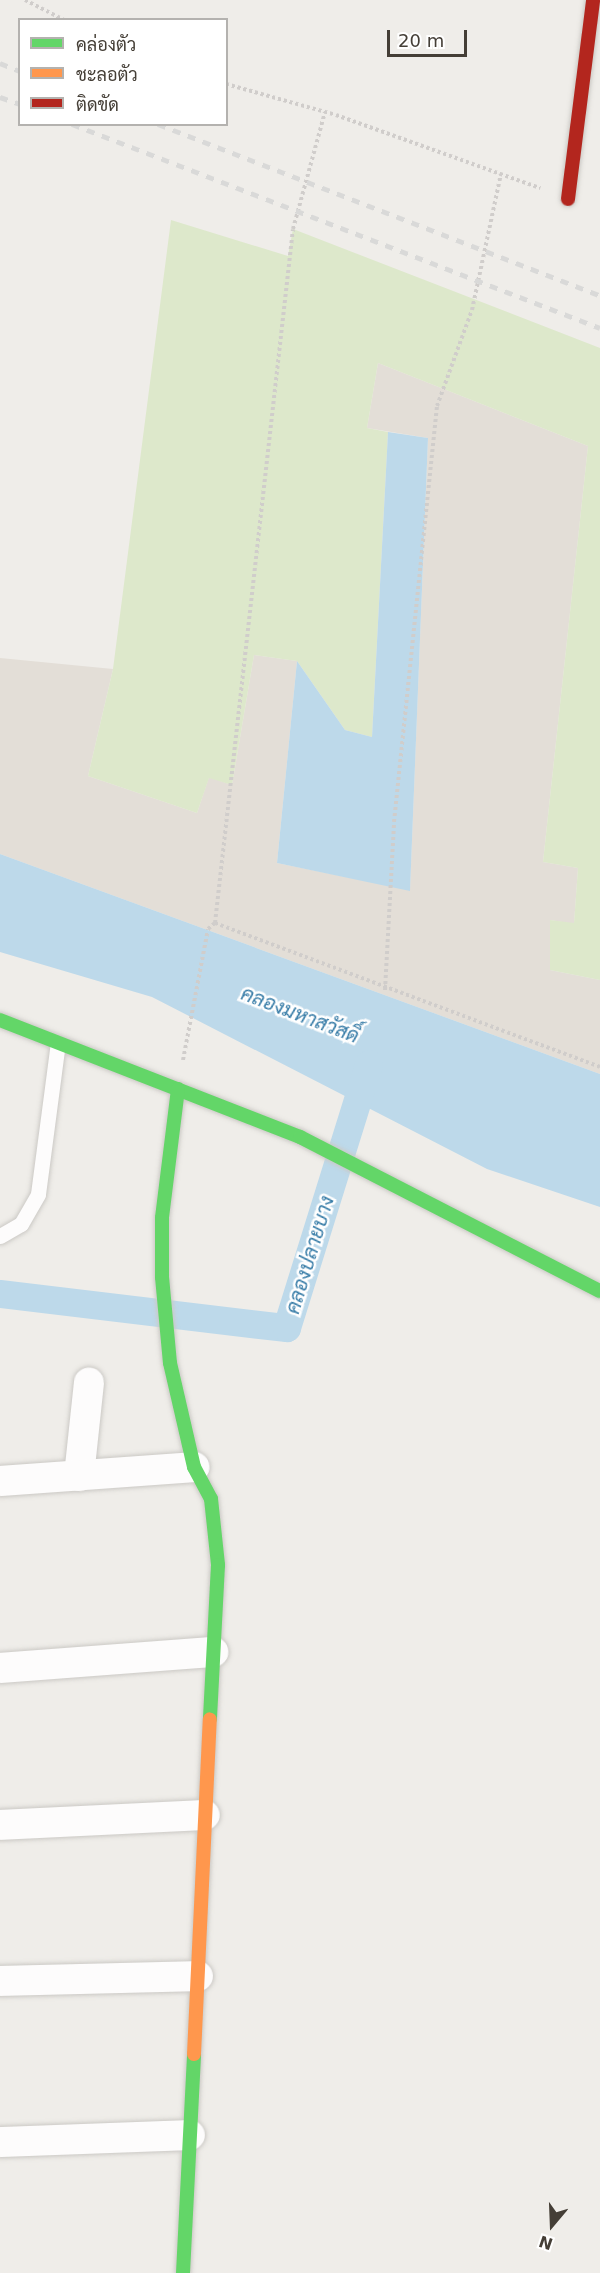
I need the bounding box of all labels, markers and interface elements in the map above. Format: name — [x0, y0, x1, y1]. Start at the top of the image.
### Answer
legend — [18, 18, 228, 126]
scale bar — [390, 18, 470, 56]
text: 20 m — [398, 30, 444, 51]
text: คล่องตัว — [76, 34, 136, 55]
text: ชะลอตัว — [76, 64, 138, 85]
text: ติดขัด — [76, 94, 119, 115]
water label: คลองมหาสวัสดิ์ — [238, 981, 362, 1049]
water label: คลองปลายบาง — [281, 1193, 339, 1317]
north arrow — [522, 2195, 582, 2255]
text: N — [537, 2231, 555, 2254]

